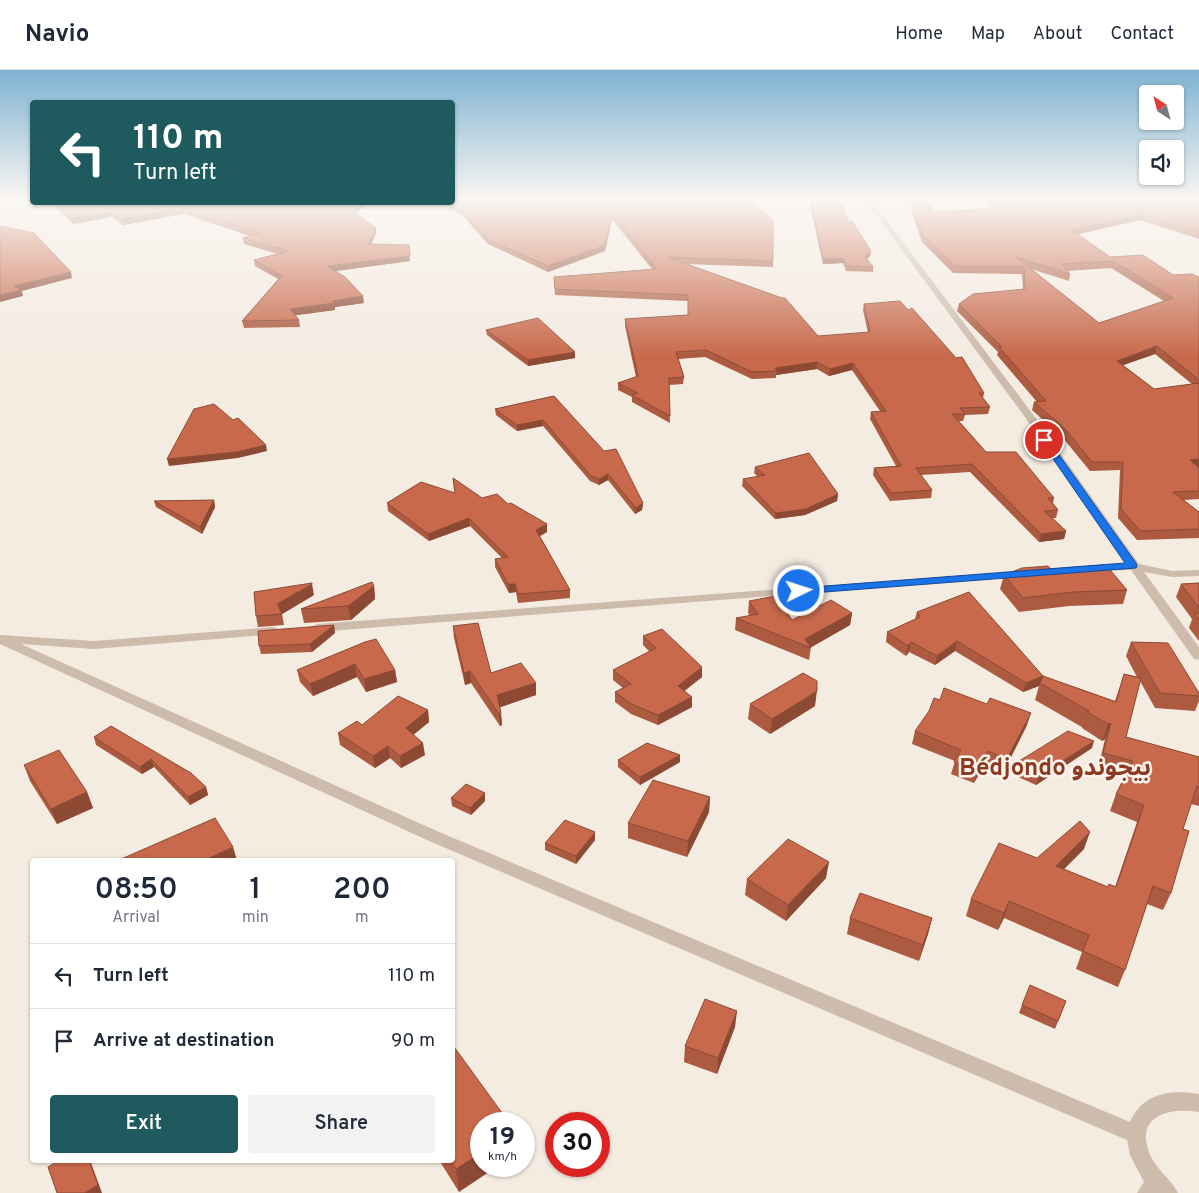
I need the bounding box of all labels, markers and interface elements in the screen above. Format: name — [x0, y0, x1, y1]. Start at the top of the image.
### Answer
text: Navio — [25, 20, 89, 50]
text: Home — [895, 23, 943, 46]
text: Map — [971, 23, 1005, 46]
text: About — [1033, 23, 1082, 46]
text: Contact — [1110, 23, 1174, 46]
north arrow — [1139, 85, 1184, 130]
map controls — [1139, 85, 1184, 185]
text: 110 m — [133, 117, 223, 161]
icon: left — [50, 120, 115, 185]
button: sound — [1139, 140, 1184, 185]
text: Turn left — [133, 160, 216, 187]
pin — [1023, 419, 1065, 461]
icon: arrive — [1030, 426, 1058, 454]
position arrow — [772, 564, 824, 616]
district label: Bédjondo بيجوندو — [959, 754, 1151, 784]
text: 08:50 — [94, 872, 178, 909]
text: 1 — [250, 872, 261, 909]
text: 200 — [333, 872, 391, 909]
text: Arrival — [112, 908, 160, 928]
text: min — [242, 908, 269, 928]
text: m — [355, 908, 369, 928]
icon: left — [50, 962, 78, 990]
text: Turn left — [93, 964, 169, 988]
text: 110 m — [388, 964, 435, 988]
icon: arrive — [50, 1027, 78, 1055]
text: Arrive at destination — [93, 1029, 274, 1053]
text: 90 m — [391, 1029, 435, 1053]
button: Exit — [50, 1095, 238, 1153]
button: Share — [248, 1095, 435, 1153]
speed limit sign: 30 — [545, 1112, 610, 1177]
text: 19 — [490, 1122, 515, 1154]
text: km/h — [488, 1149, 517, 1165]

